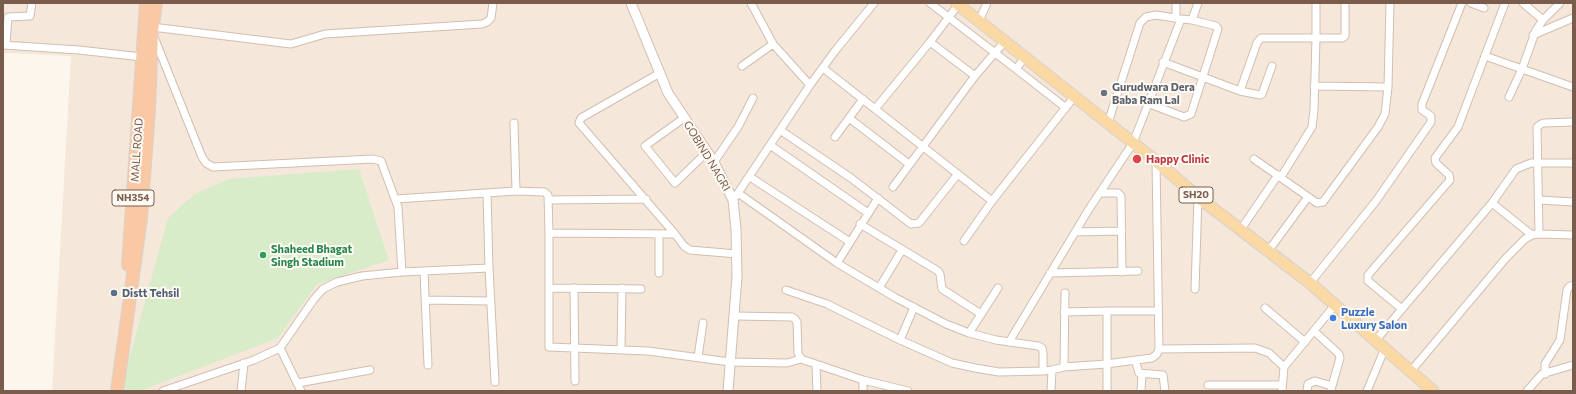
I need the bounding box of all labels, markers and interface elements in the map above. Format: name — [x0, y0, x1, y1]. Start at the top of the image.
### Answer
place label: Gurudwara Dera Baba Ram Lal — [1112, 80, 1195, 106]
marker: Gurudwara Dera Baba Ram Lal — [1099, 88, 1109, 98]
street label: MALL ROAD — [128, 117, 146, 183]
street label: GOBIND NAGRI — [681, 118, 733, 194]
place label: Happy Clinic — [1146, 152, 1209, 166]
marker: Happy Clinic — [1131, 153, 1143, 165]
road number: SH20 — [1179, 187, 1213, 203]
road number: NH354 — [112, 190, 154, 206]
place label: Shaheed Bhagat Singh Stadium — [271, 242, 352, 268]
marker: Shaheed Bhagat Singh Stadium — [258, 250, 268, 260]
place label: Distt Tehsil — [122, 286, 179, 300]
marker: Distt Tehsil — [109, 288, 119, 298]
place label: Puzzle Luxury Salon — [1341, 305, 1407, 331]
marker: Puzzle Luxury Salon — [1328, 313, 1338, 323]

